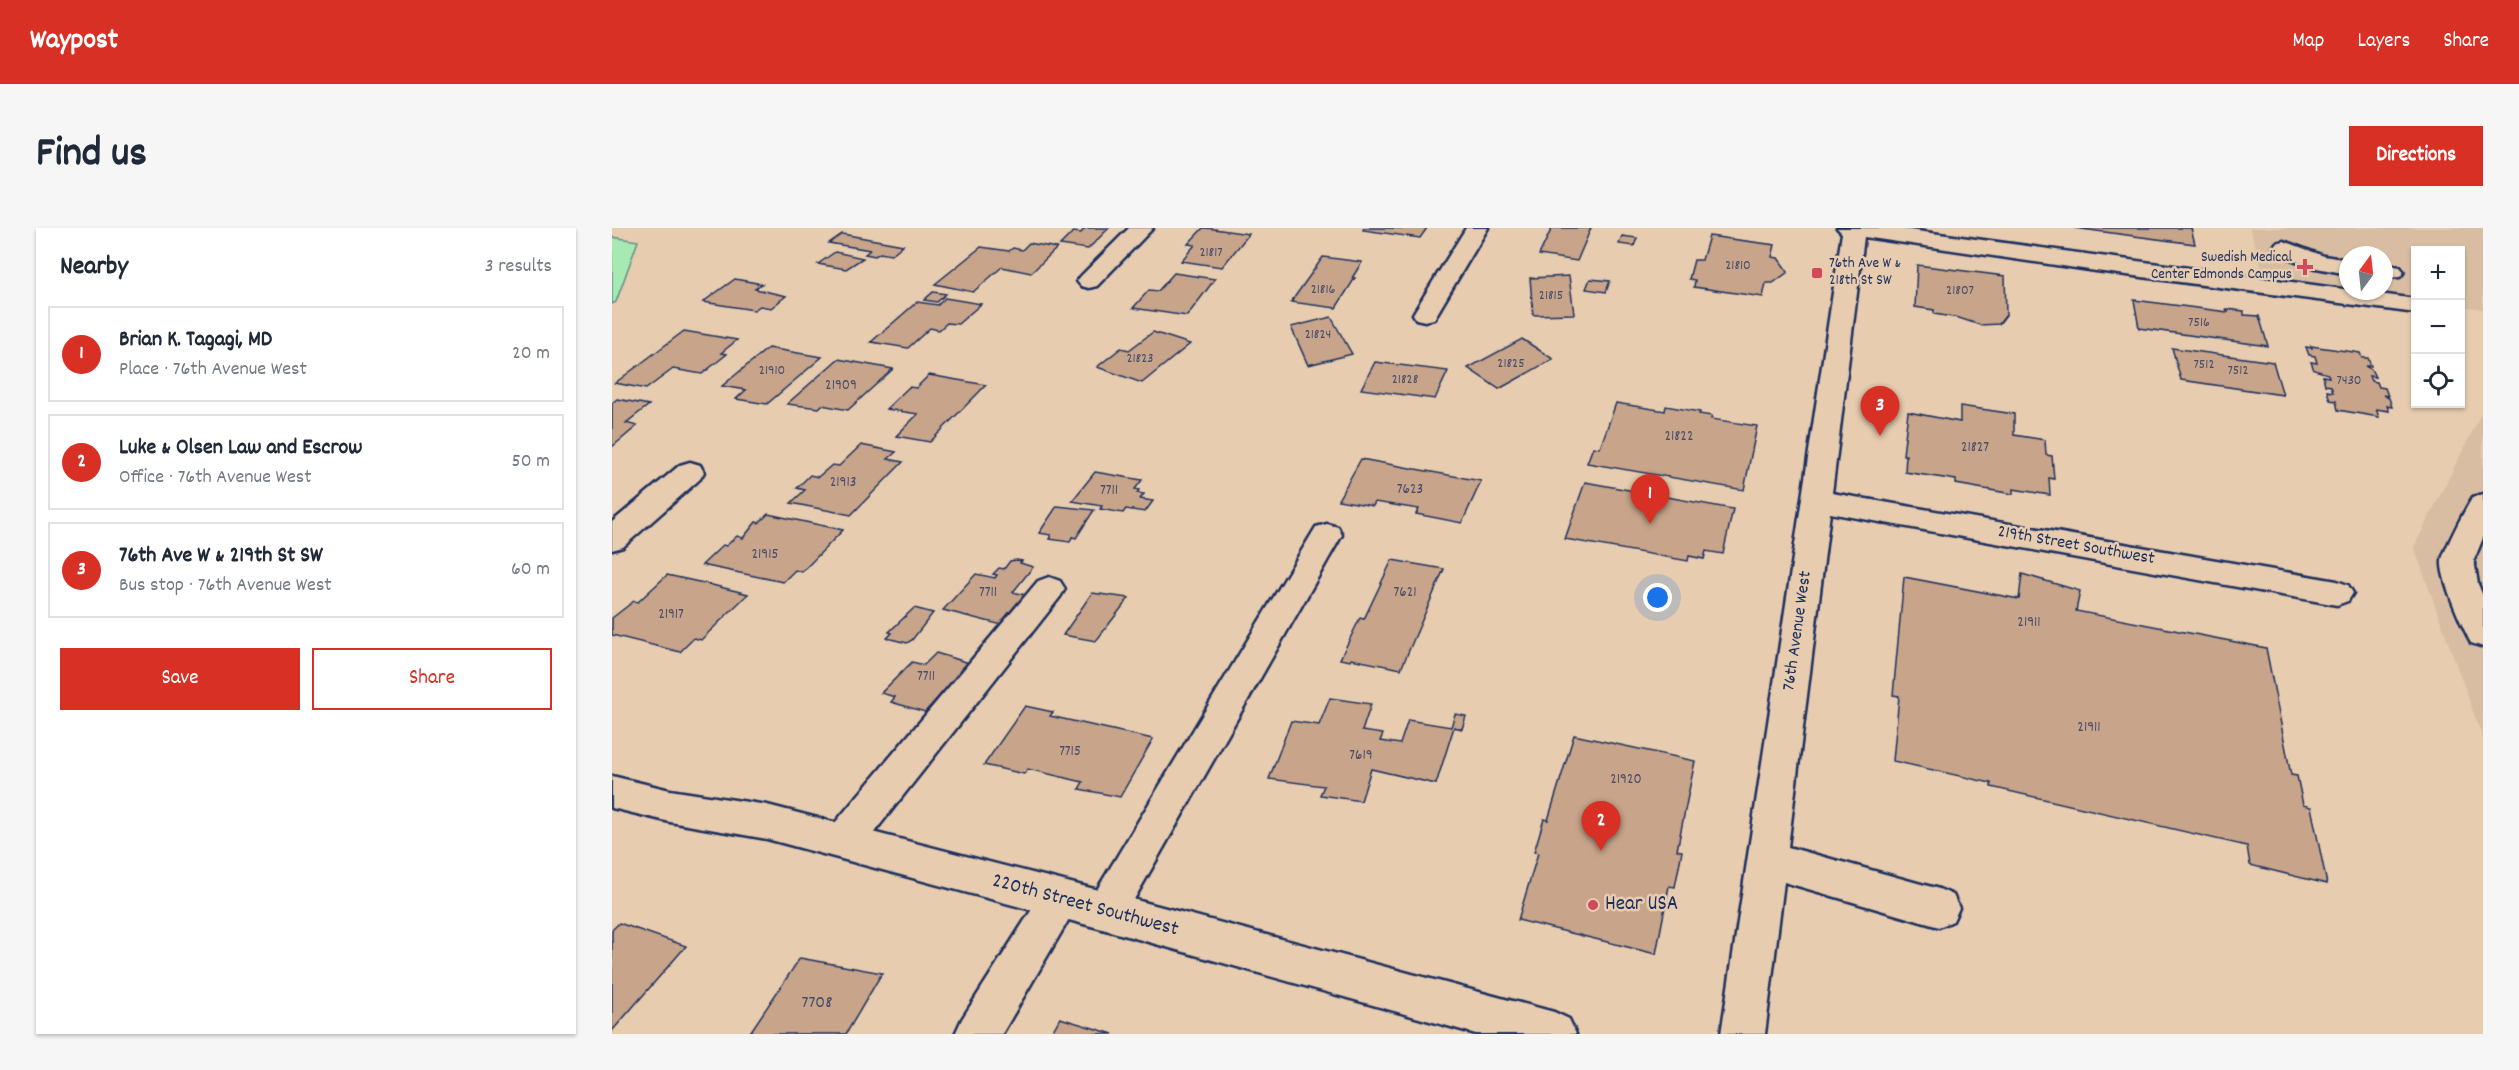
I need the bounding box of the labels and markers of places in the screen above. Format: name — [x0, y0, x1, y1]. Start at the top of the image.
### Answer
place label: Swedish Medical Center Edmonds Campus — [2151, 247, 2292, 286]
place label: 76th Ave W & 218th St SW — [1829, 253, 1901, 292]
marker: Swedish Medical Center Edmonds Campus — [2296, 258, 2314, 276]
marker: 76th Ave W & 218th St SW — [1810, 266, 1824, 280]
pin: 3 — [1860, 386, 1900, 436]
pin: 1 — [1630, 474, 1670, 524]
pin: 2 — [1582, 802, 1620, 851]
place label: Hear USA — [1605, 890, 1678, 920]
marker: Hear USA — [1586, 898, 1600, 912]

